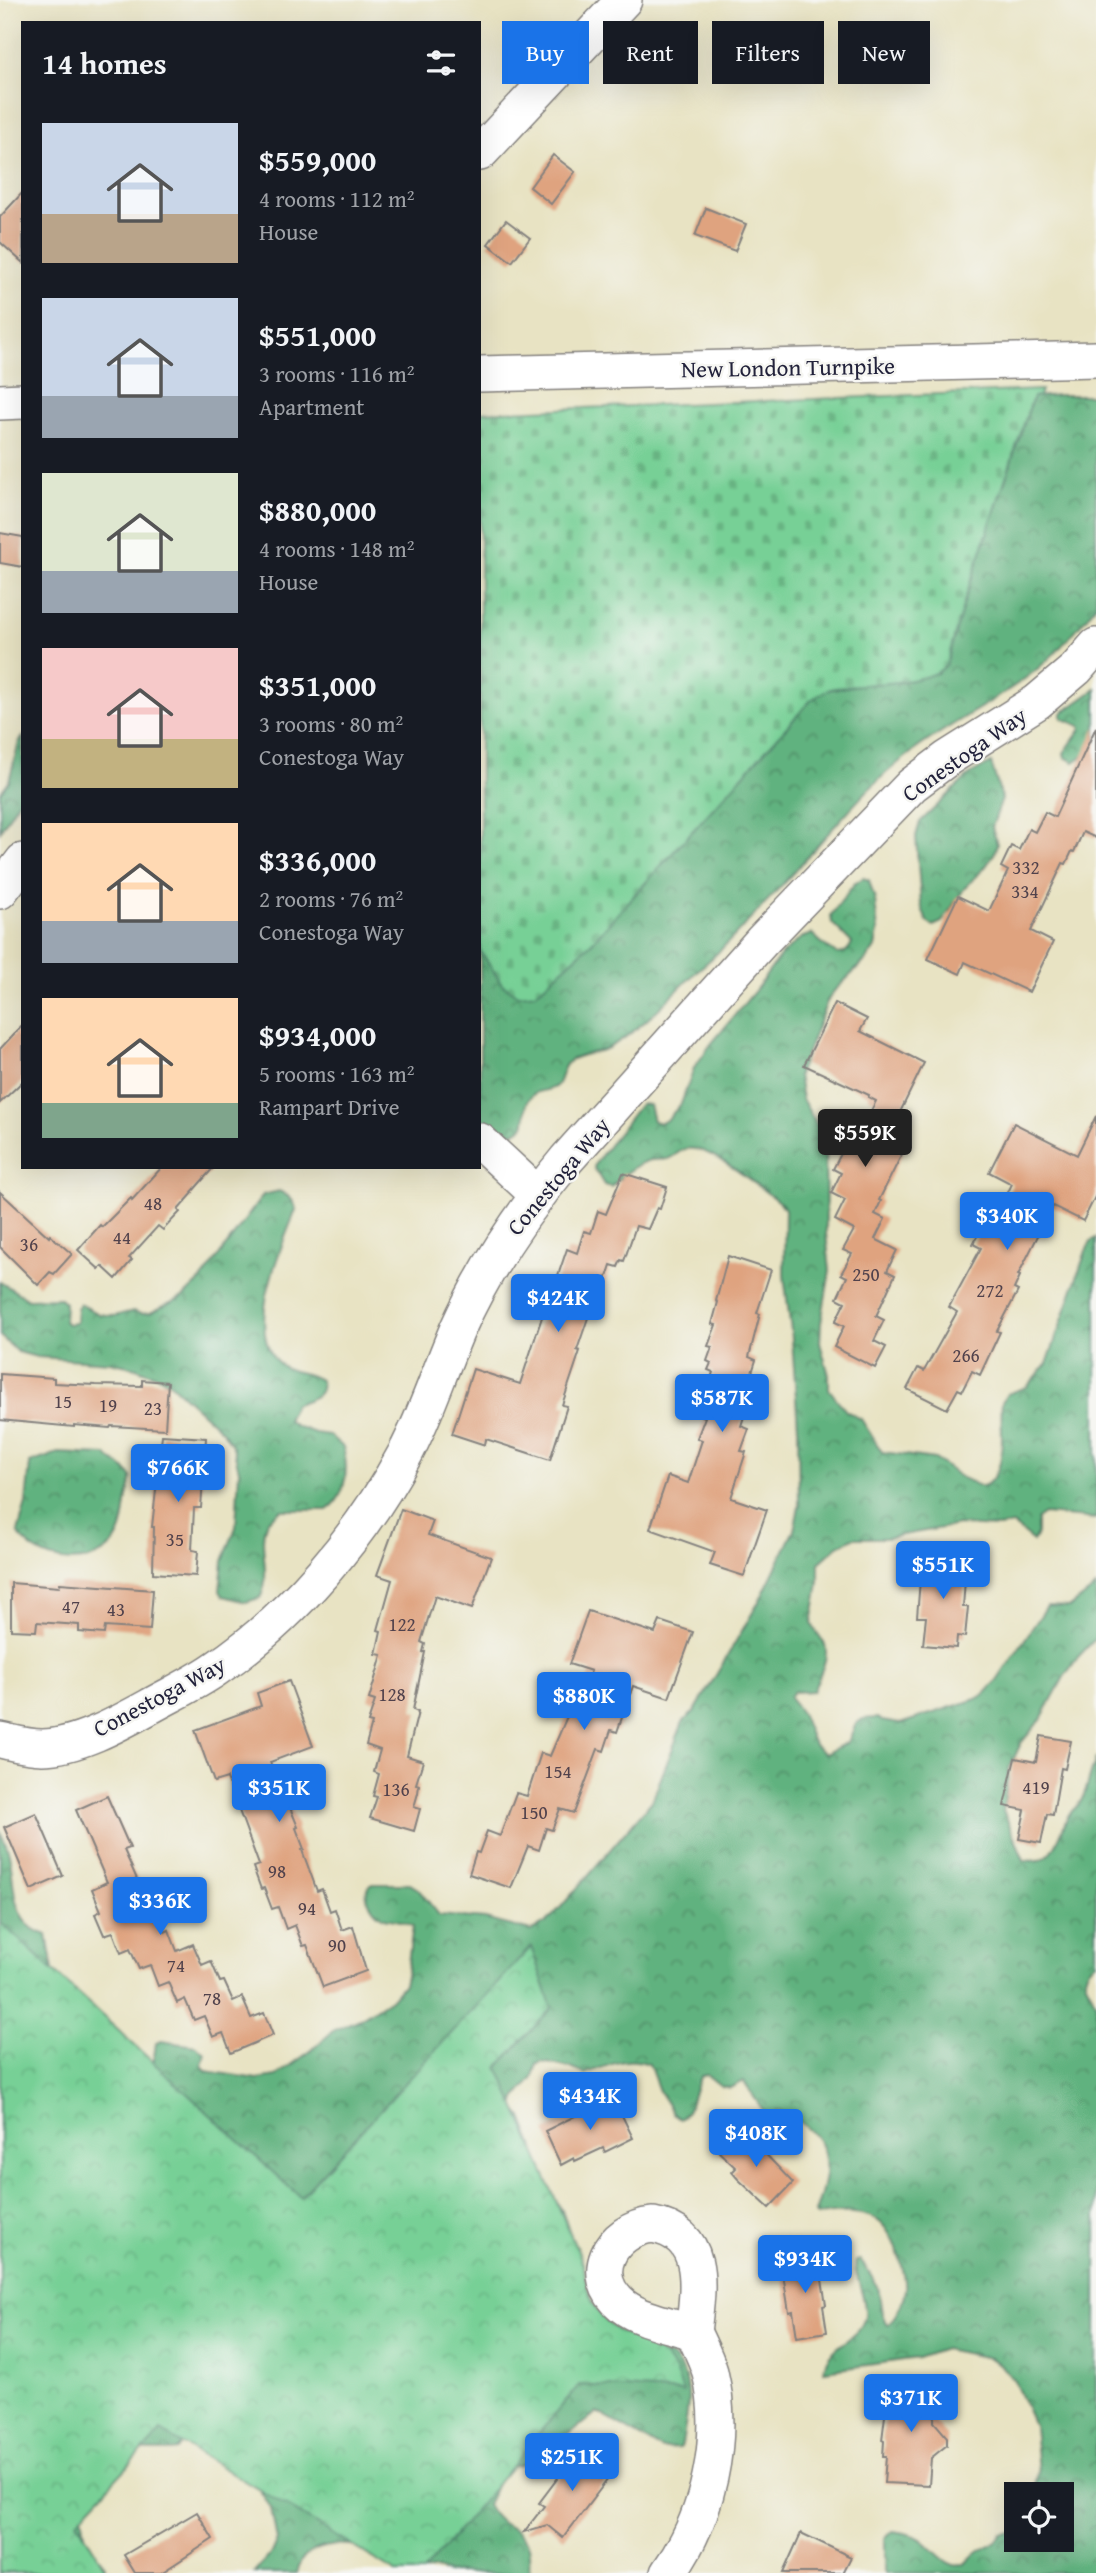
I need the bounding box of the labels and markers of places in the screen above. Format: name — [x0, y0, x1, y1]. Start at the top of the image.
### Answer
pin: $559K — [816, 1110, 914, 1169]
pin: $340K — [958, 1192, 1056, 1252]
pin: $424K — [509, 1274, 607, 1334]
pin: $587K — [673, 1374, 771, 1434]
pin: $766K — [129, 1444, 227, 1504]
pin: $551K — [894, 1542, 992, 1601]
pin: $880K — [535, 1672, 633, 1732]
pin: $351K — [230, 1764, 328, 1824]
pin: $336K — [111, 1878, 209, 1937]
pin: $434K — [541, 2072, 639, 2132]
pin: $408K — [707, 2110, 805, 2169]
pin: $934K — [756, 2236, 854, 2295]
pin: $371K — [862, 2374, 960, 2434]
pin: $251K — [523, 2434, 621, 2493]

